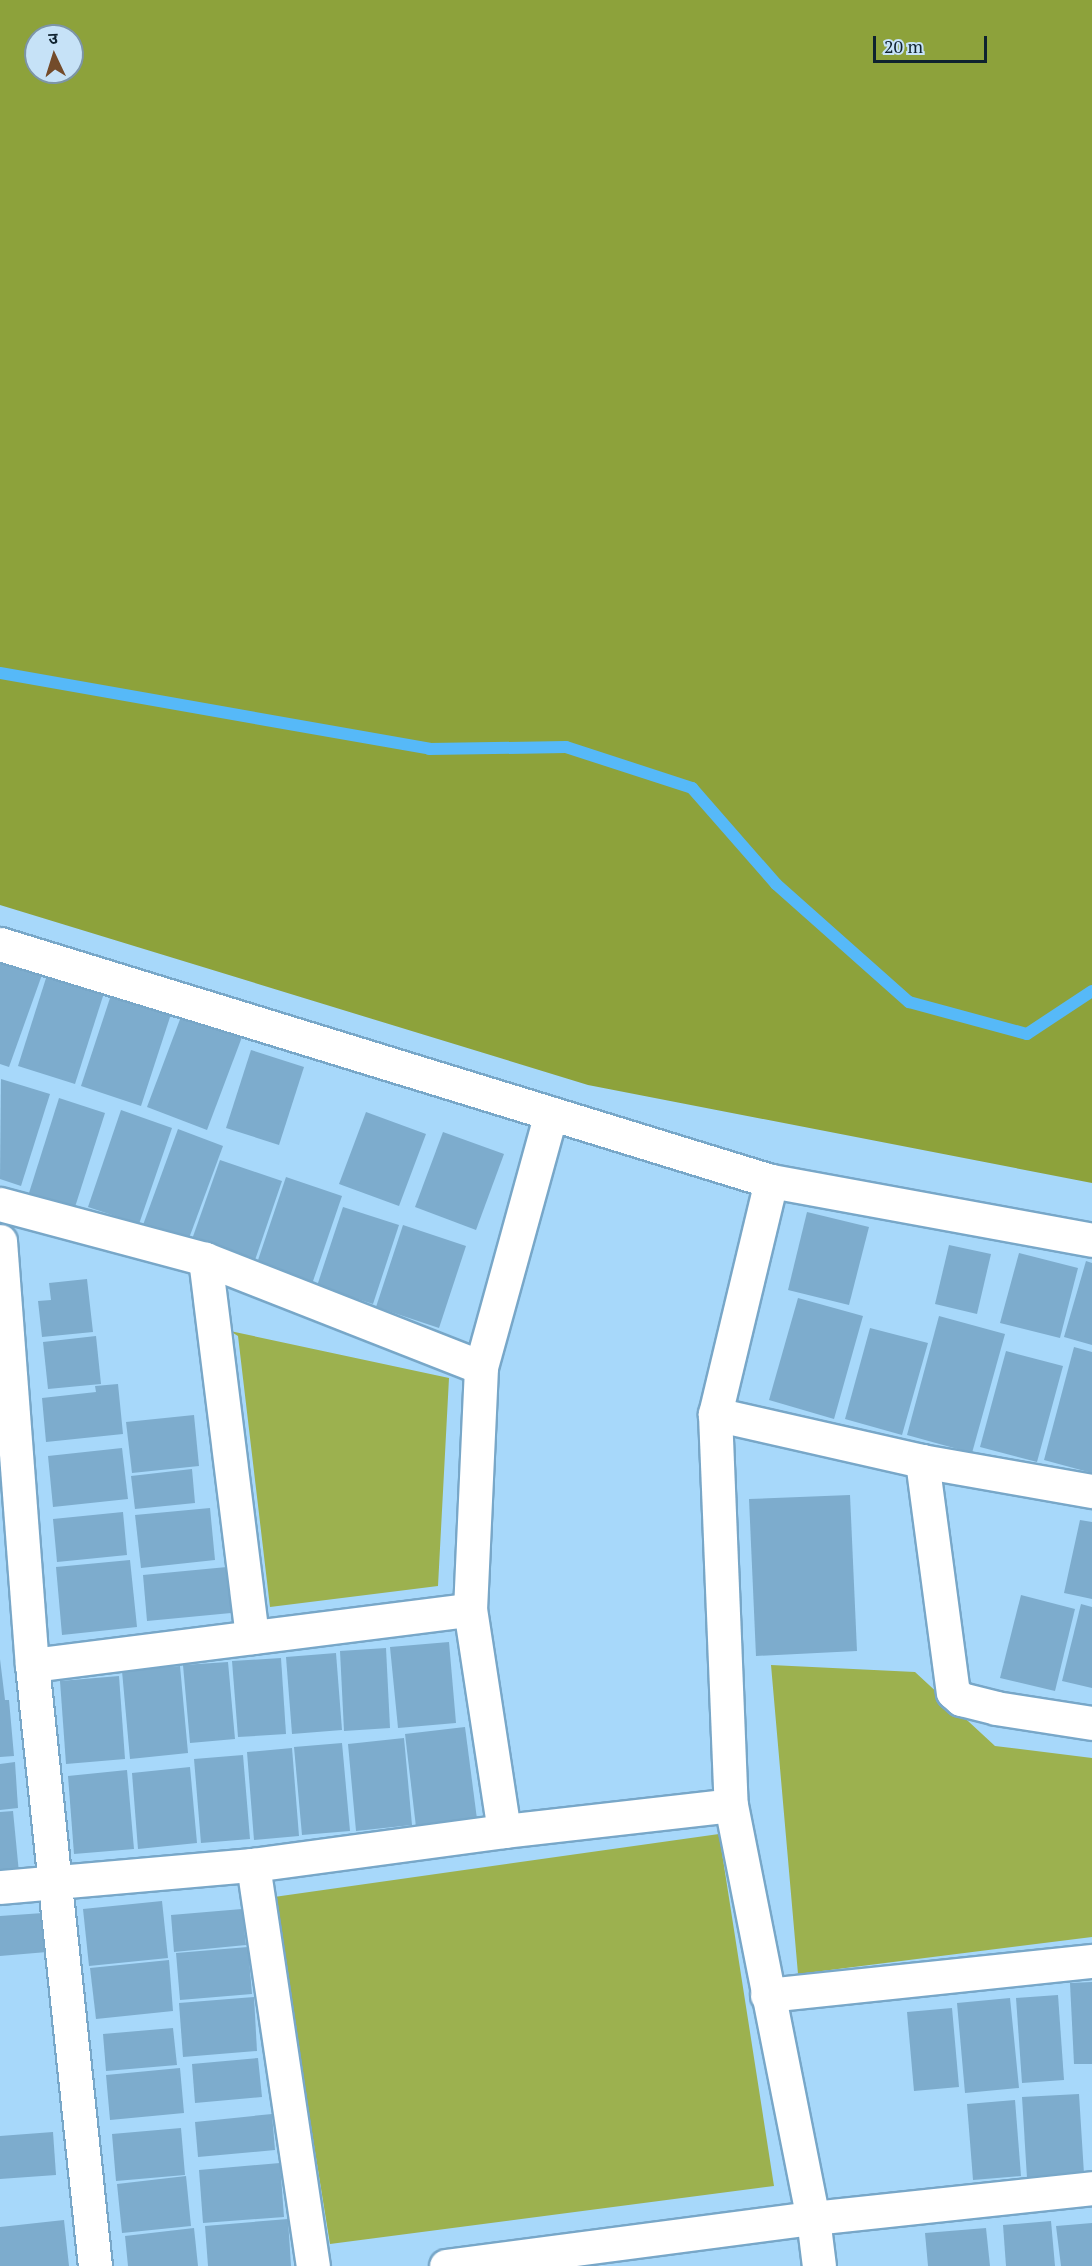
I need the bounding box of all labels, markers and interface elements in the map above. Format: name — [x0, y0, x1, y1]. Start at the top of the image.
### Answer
north arrow — [24, 24, 84, 84]
scale bar — [876, 24, 990, 62]
text: उ — [47, 27, 58, 49]
text: 20 m — [884, 34, 923, 58]

